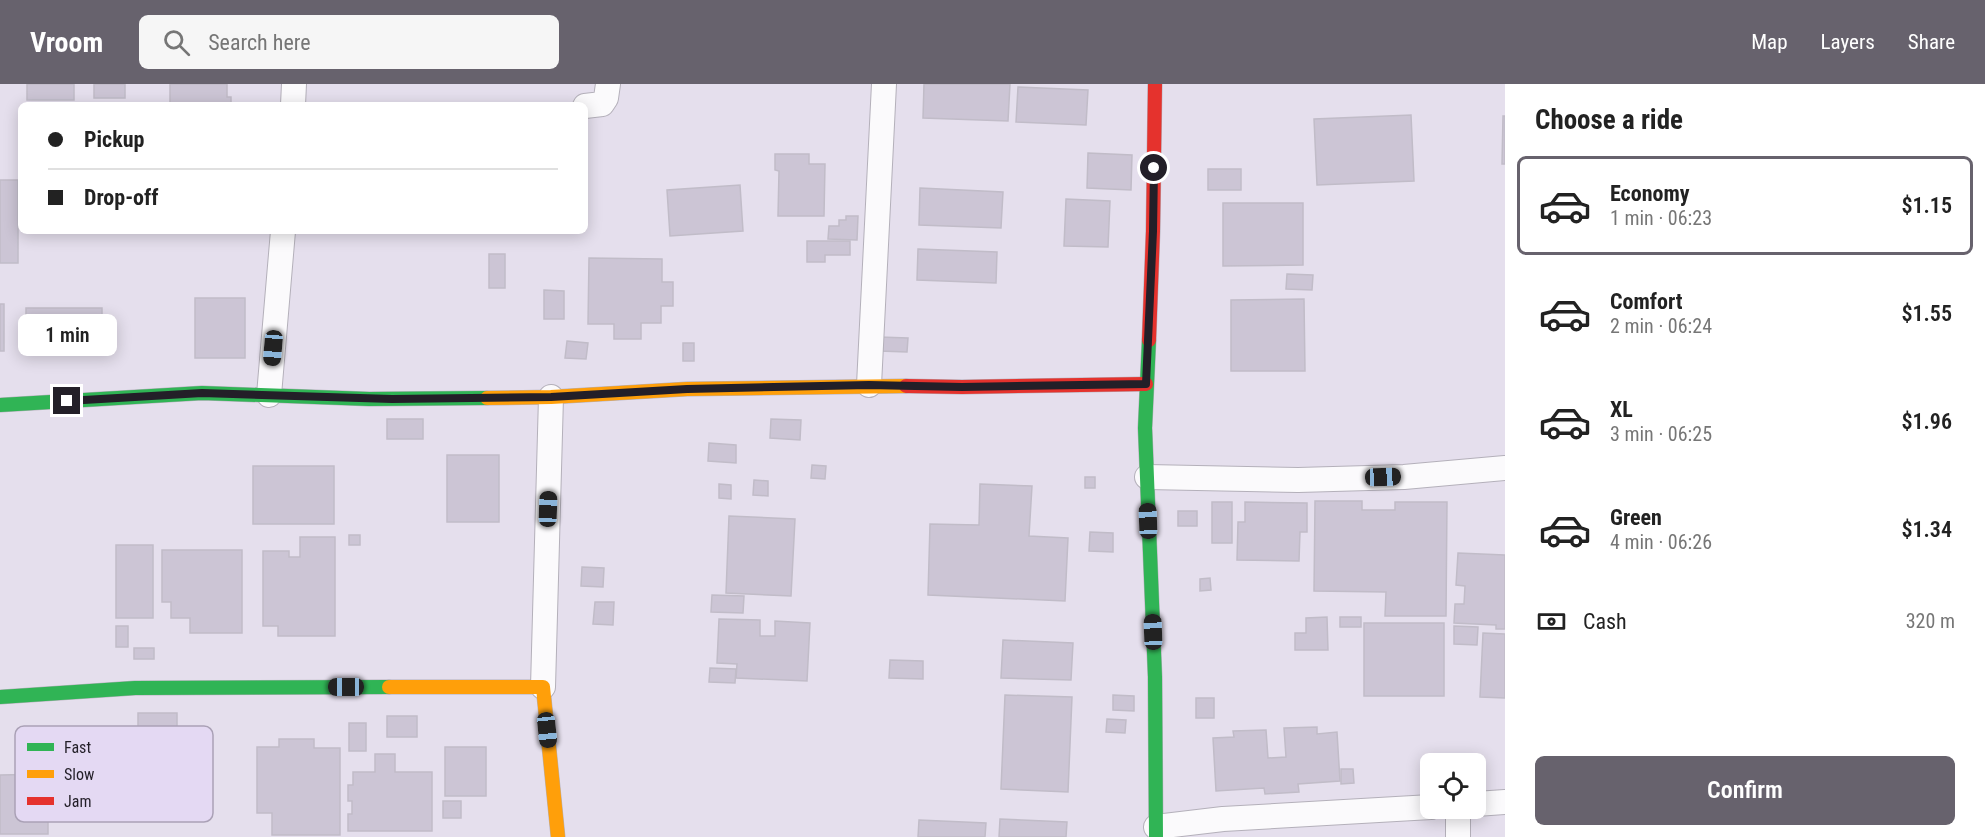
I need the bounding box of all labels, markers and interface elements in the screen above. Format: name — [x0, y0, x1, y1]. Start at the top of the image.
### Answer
search box — [139, 15, 559, 69]
text: Vroom — [30, 26, 103, 59]
icon: search — [160, 26, 193, 59]
text: Search here — [208, 30, 311, 55]
text: Map — [1751, 30, 1788, 54]
text: Layers — [1821, 30, 1875, 54]
text: Share — [1908, 30, 1955, 54]
text: Choose a ride — [1535, 104, 1683, 136]
text: Pickup — [84, 127, 144, 152]
route start — [1140, 154, 1167, 181]
icon: car — [1538, 179, 1592, 233]
text: Economy — [1610, 181, 1690, 206]
text: Drop-off — [84, 185, 158, 210]
text: $1.15 — [1901, 193, 1952, 218]
text: 1 min · 06:23 — [1610, 206, 1712, 230]
icon: car — [1538, 287, 1592, 341]
text: Comfort — [1610, 289, 1683, 314]
text: $1.55 — [1901, 301, 1952, 326]
callout: 1 min — [17, 314, 116, 356]
text: 2 min · 06:24 — [1610, 314, 1712, 338]
text: 1 min — [45, 323, 90, 347]
car — [262, 329, 284, 367]
route end — [53, 387, 80, 414]
icon: car — [1538, 395, 1592, 449]
text: XL — [1610, 397, 1633, 422]
text: $1.96 — [1901, 409, 1952, 434]
text: 3 min · 06:25 — [1610, 422, 1712, 446]
car — [1365, 467, 1401, 487]
car — [538, 491, 558, 527]
car — [1138, 503, 1158, 539]
icon: car — [1538, 503, 1592, 557]
text: Green — [1610, 505, 1662, 530]
text: $1.34 — [1901, 517, 1952, 542]
text: 4 min · 06:26 — [1610, 530, 1712, 554]
icon: cash — [1535, 605, 1568, 638]
text: Cash — [1583, 609, 1627, 634]
text: 320 m — [1906, 609, 1955, 633]
car — [1143, 614, 1163, 650]
car — [328, 678, 364, 696]
car — [536, 711, 558, 749]
legend — [15, 726, 213, 822]
text: Fast — [64, 738, 91, 757]
map controls — [1420, 753, 1486, 819]
button: locate — [1420, 753, 1486, 819]
button: Confirm — [1535, 756, 1955, 825]
text: Slow — [64, 765, 94, 784]
text: Jam — [64, 792, 91, 811]

